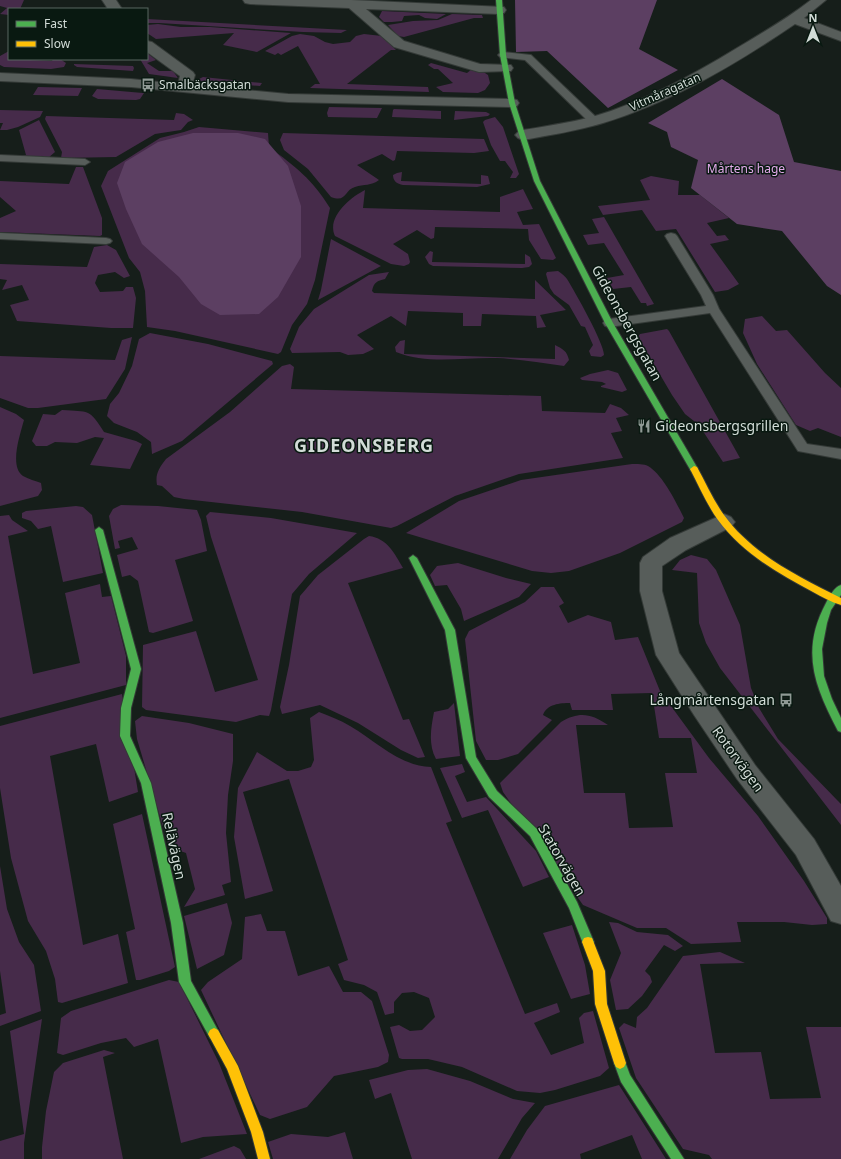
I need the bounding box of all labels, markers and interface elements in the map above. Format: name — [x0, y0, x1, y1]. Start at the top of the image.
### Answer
legend — [8, 8, 148, 60]
north arrow — [793, 8, 833, 48]
text: N — [809, 10, 817, 25]
text: Fast — [44, 15, 68, 32]
text: Slow — [44, 35, 71, 52]
street label: Vitmåragatan — [626, 68, 703, 115]
place label: Smalbäcksgatan — [159, 76, 251, 93]
bus stop icon: Smalbäcksgatan — [140, 77, 156, 93]
park label: Mårtens hage — [707, 160, 785, 177]
street label: Gideonsbergsgatan — [588, 261, 667, 384]
place label: Gideonsbergsgrillen — [655, 416, 788, 435]
restaurant icon: Gideonsbergsgrillen — [636, 418, 652, 434]
district label: GIDEONSBERG — [294, 433, 434, 457]
place label: Långmårtensgatan — [649, 690, 775, 709]
bus stop icon: Långmårtensgatan — [778, 692, 794, 708]
street label: Rotorvägen — [708, 722, 769, 795]
street label: Relävägen — [158, 811, 191, 881]
street label: Statorvägen — [534, 820, 591, 899]

